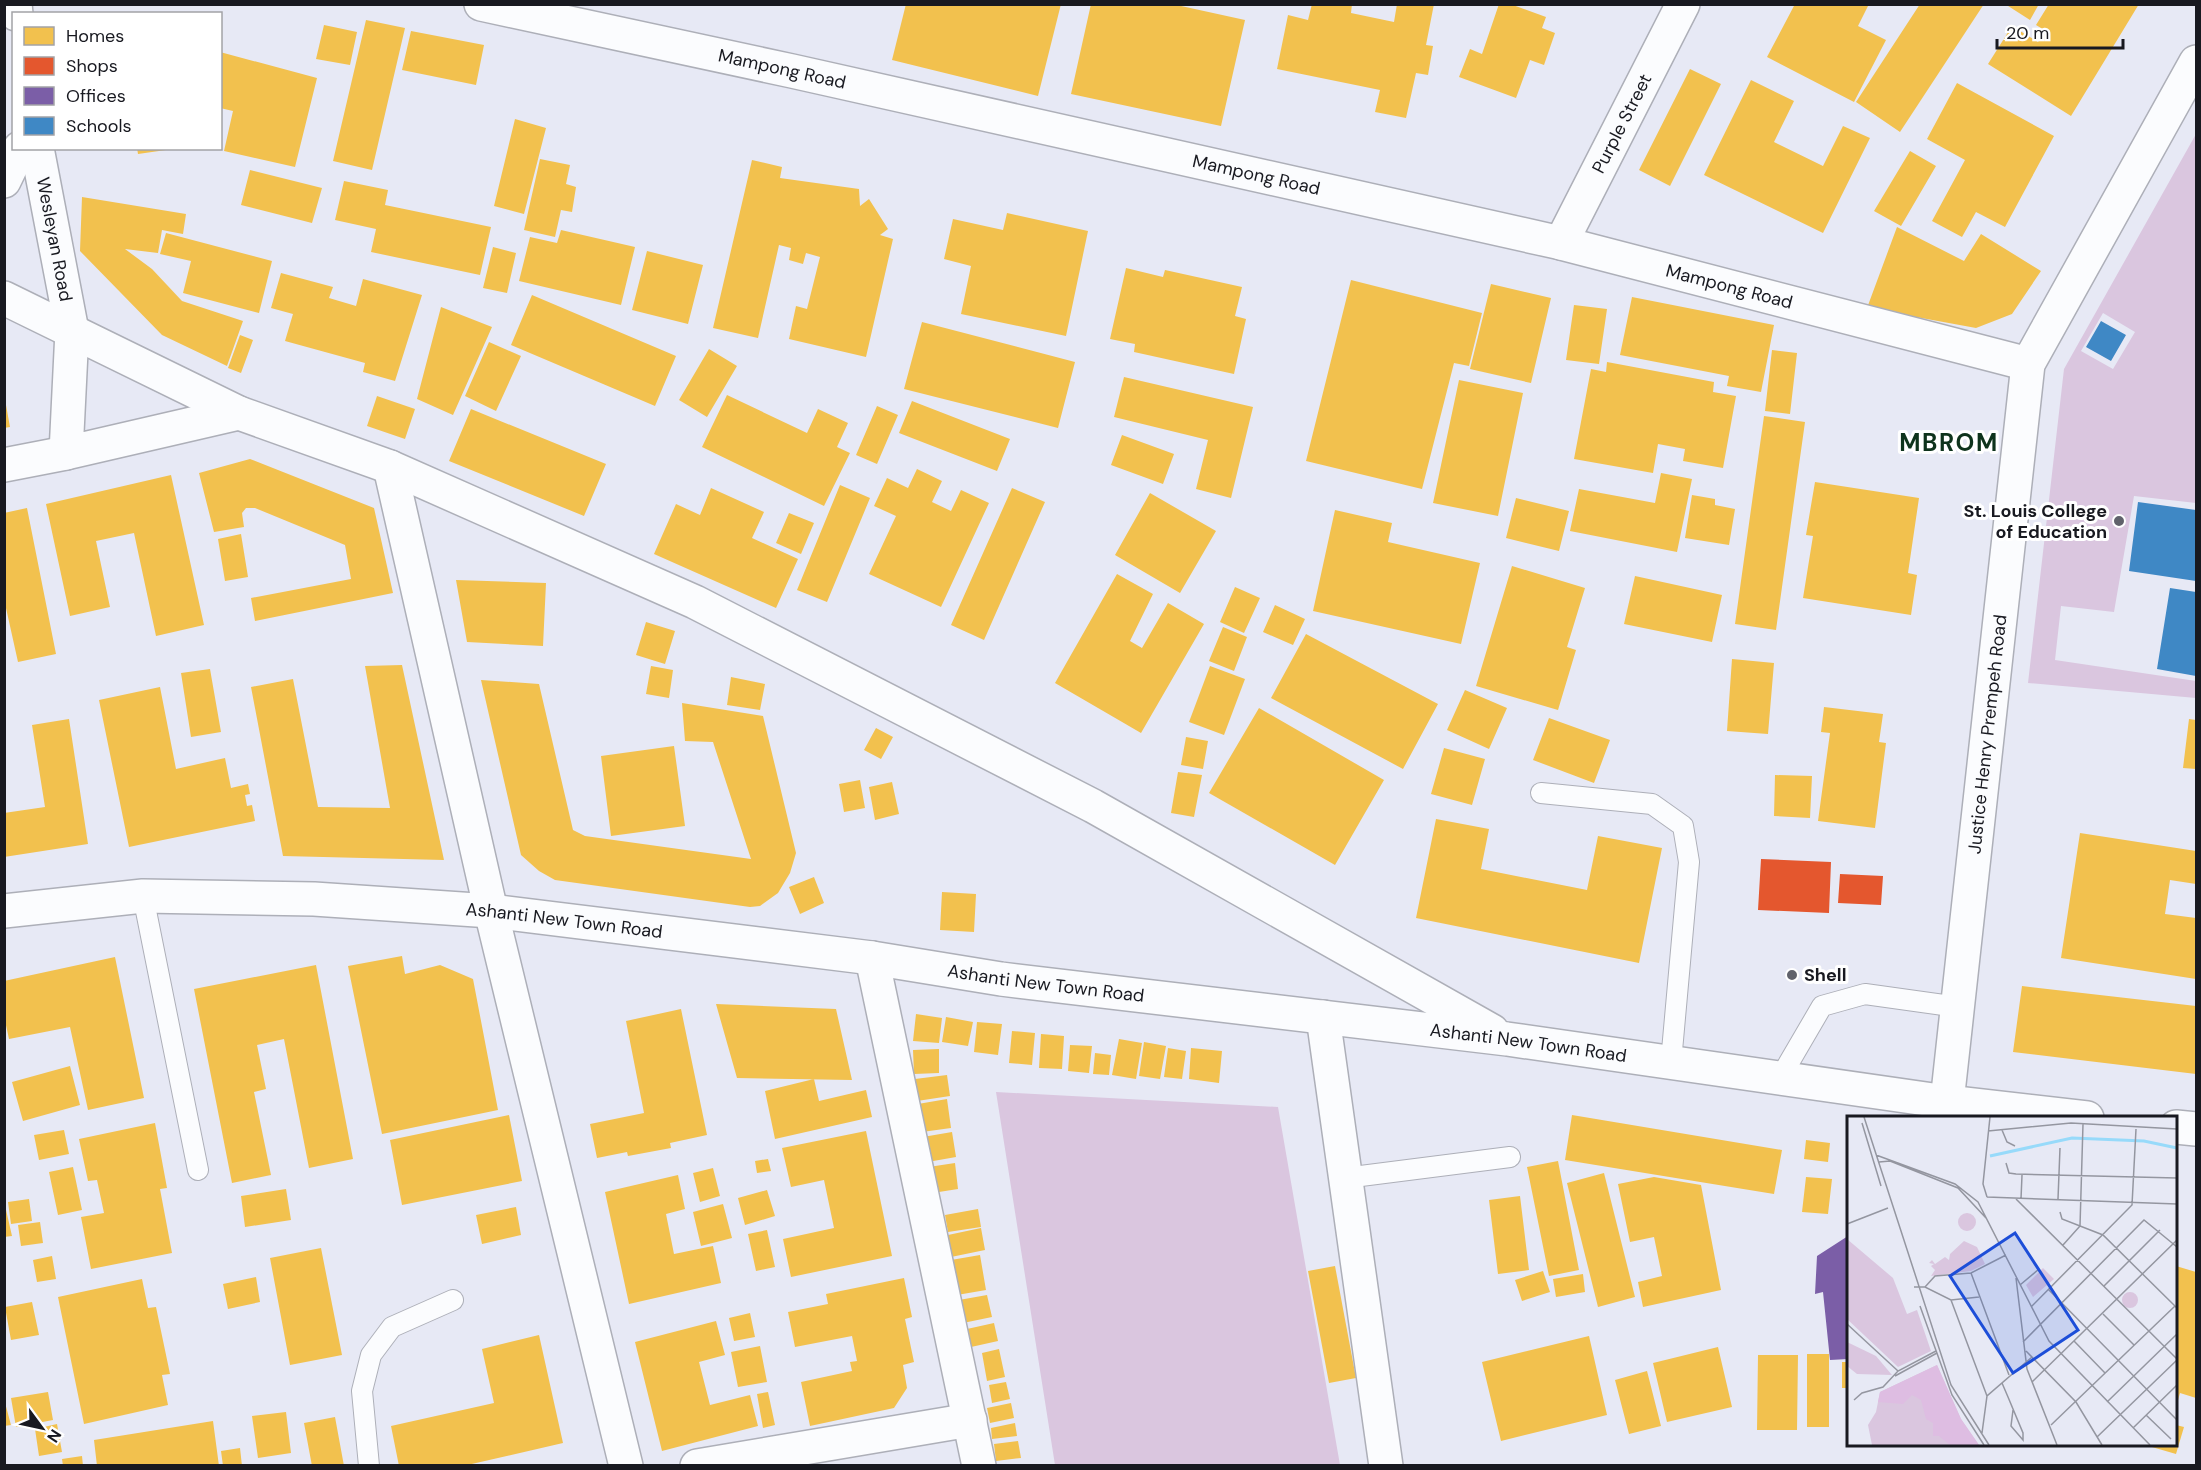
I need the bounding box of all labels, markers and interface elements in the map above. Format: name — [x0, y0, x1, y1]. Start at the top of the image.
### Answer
legend — [12, 12, 222, 150]
scale bar — [1997, 12, 2123, 50]
text: 20 m — [2006, 21, 2049, 45]
text: Homes — [66, 24, 124, 48]
street label: Mampong Road — [716, 43, 848, 95]
text: Shops — [66, 54, 118, 78]
street label: Purple Street — [1586, 70, 1657, 178]
text: Offices — [66, 84, 126, 108]
text: Schools — [66, 114, 131, 138]
street label: Mampong Road — [1190, 149, 1322, 201]
street label: Wesleyan Road — [31, 175, 78, 303]
street label: Mampong Road — [1663, 259, 1795, 315]
district label: MBROM — [1899, 427, 1999, 458]
place label: St. Louis College of Education — [1963, 499, 2107, 544]
marker: St. Louis College of Education — [2112, 514, 2126, 528]
street label: Justice Henry Prempeh Road — [1962, 613, 2012, 855]
street label: Ashanti New Town Road — [465, 897, 664, 944]
street label: Ashanti New Town Road — [946, 958, 1146, 1008]
place label: Shell — [1804, 963, 1846, 987]
marker: Shell — [1785, 968, 1799, 982]
street label: Ashanti New Town Road — [1429, 1018, 1628, 1068]
inset map — [1847, 1116, 2177, 1446]
north arrow — [12, 1398, 72, 1458]
text: N — [42, 1425, 66, 1447]

